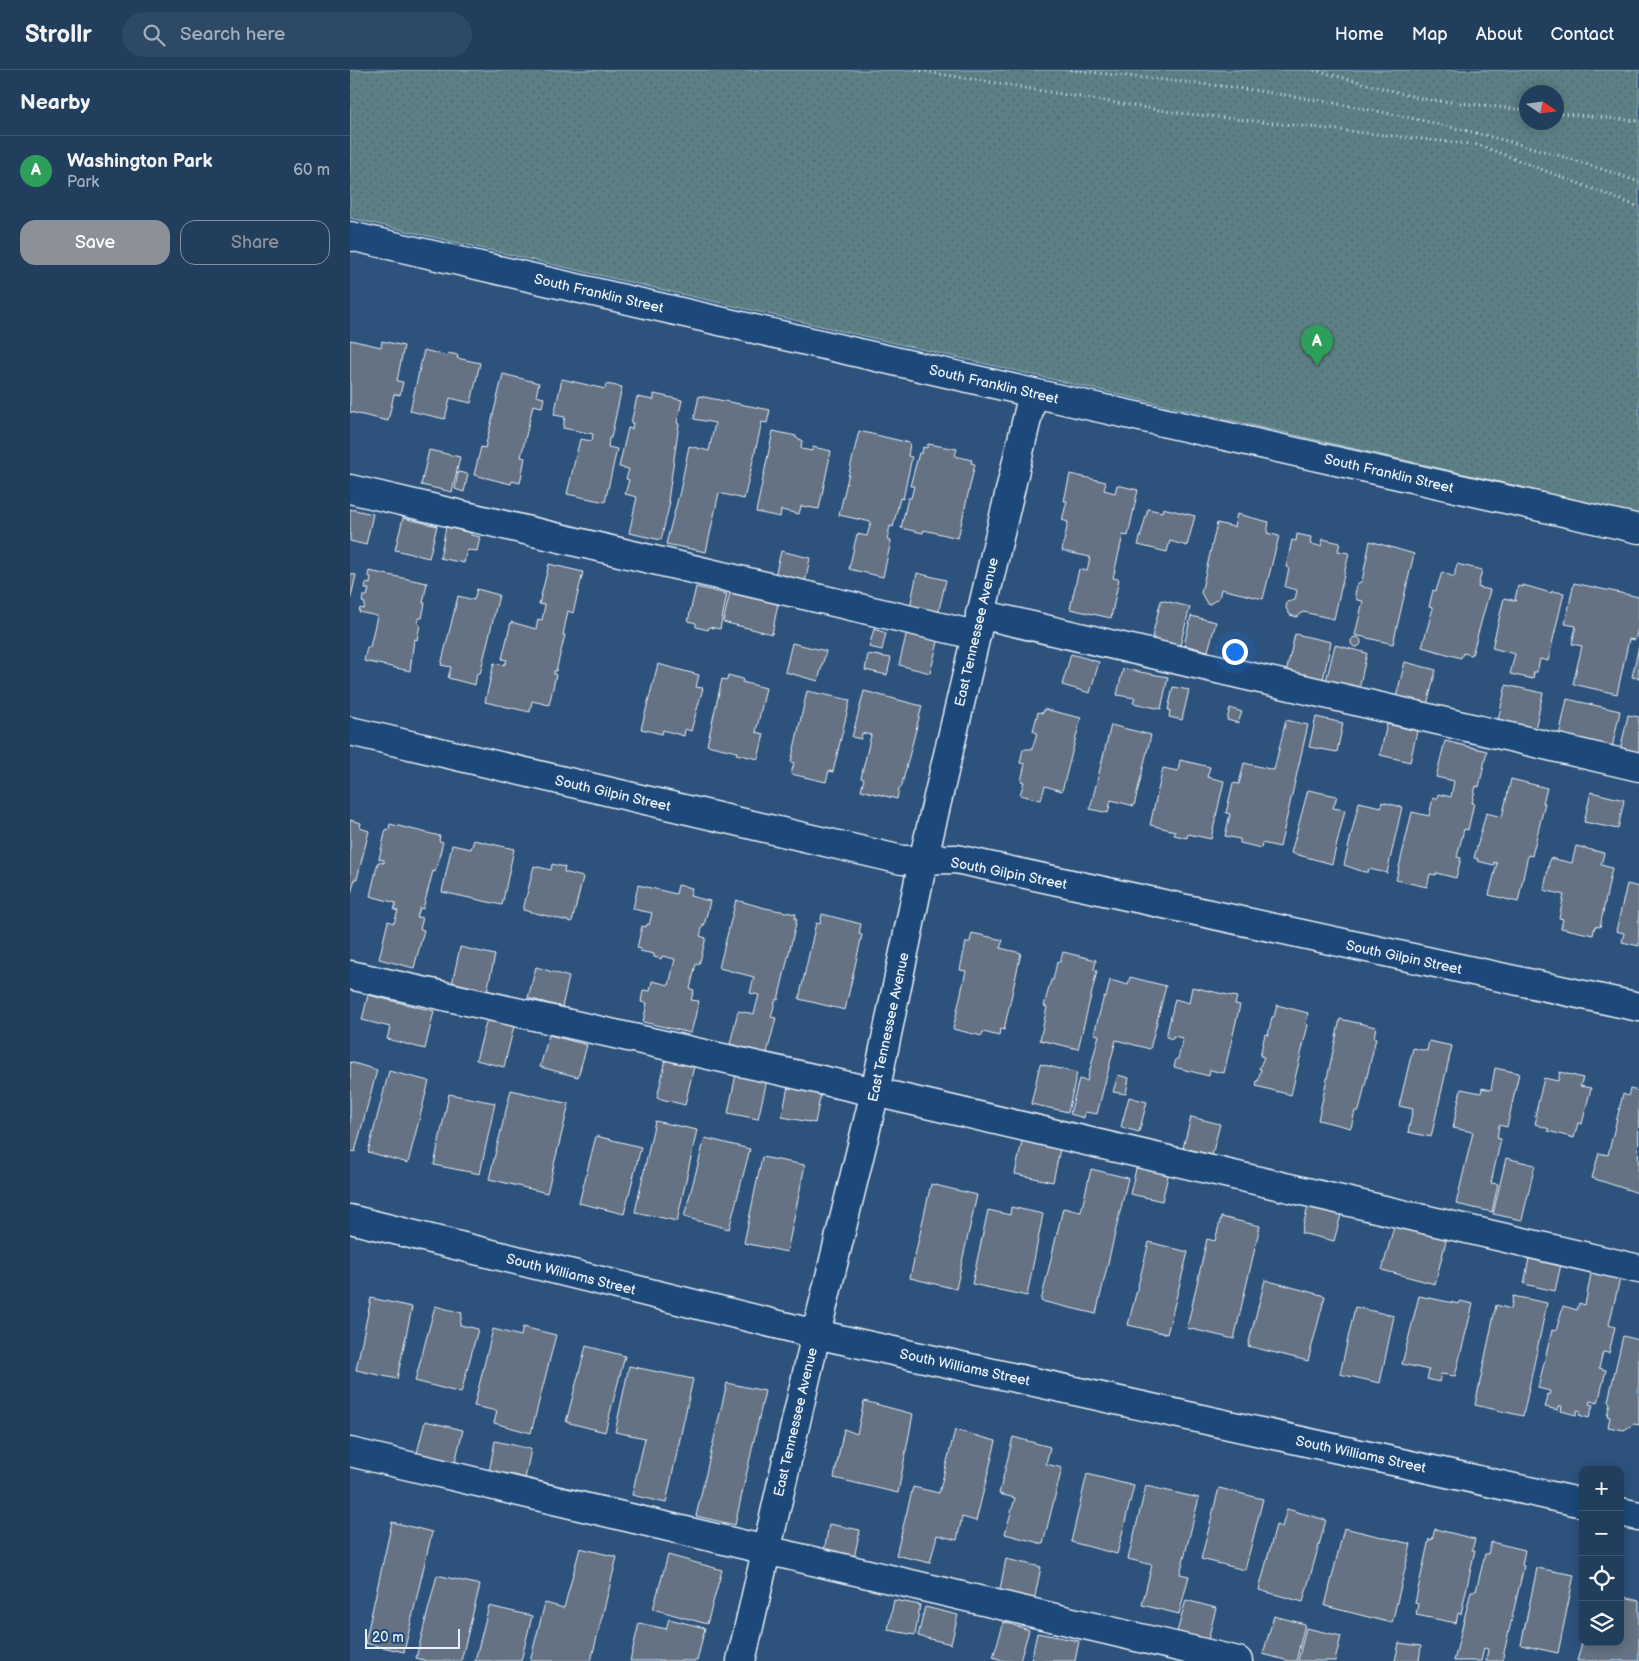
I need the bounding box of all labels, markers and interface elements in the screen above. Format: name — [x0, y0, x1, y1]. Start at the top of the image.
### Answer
search box — [122, 12, 472, 57]
text: Strollr — [25, 20, 92, 49]
icon: search — [140, 21, 168, 49]
text: Search here — [180, 23, 285, 46]
text: Home — [1335, 24, 1384, 45]
text: Map — [1412, 24, 1448, 45]
text: About — [1476, 24, 1523, 45]
text: Contact — [1551, 24, 1614, 45]
north arrow — [1519, 85, 1564, 130]
text: Nearby — [20, 90, 90, 115]
text: Washington Park — [67, 150, 212, 173]
text: A — [31, 161, 41, 180]
text: 60 m — [293, 161, 330, 180]
text: Park — [67, 173, 99, 192]
button: Save — [20, 220, 170, 265]
button: Share — [180, 220, 330, 265]
street label: South Franklin Street — [533, 270, 666, 317]
pin: A — [1301, 325, 1333, 366]
street label: South Franklin Street — [928, 361, 1061, 408]
street label: South Franklin Street — [1323, 450, 1456, 497]
street label: East Tennessee Avenue — [951, 556, 1002, 708]
your location — [1222, 639, 1248, 665]
street label: South Gilpin Street — [553, 772, 673, 815]
street label: South Gilpin Street — [949, 854, 1069, 893]
street label: South Gilpin Street — [1344, 937, 1464, 978]
street label: East Tennessee Avenue — [864, 951, 913, 1103]
street label: South Williams Street — [504, 1250, 638, 1299]
street label: South Williams Street — [898, 1345, 1032, 1390]
street label: East Tennessee Avenue — [770, 1346, 821, 1498]
street label: South Williams Street — [1294, 1432, 1428, 1477]
map controls — [1579, 1466, 1624, 1646]
button: + — [1579, 1466, 1624, 1511]
button: − — [1579, 1511, 1624, 1556]
button: locate — [1579, 1556, 1624, 1601]
button: layers — [1579, 1601, 1624, 1646]
scale bar — [365, 1626, 460, 1649]
text: 20 m — [372, 1629, 404, 1646]

